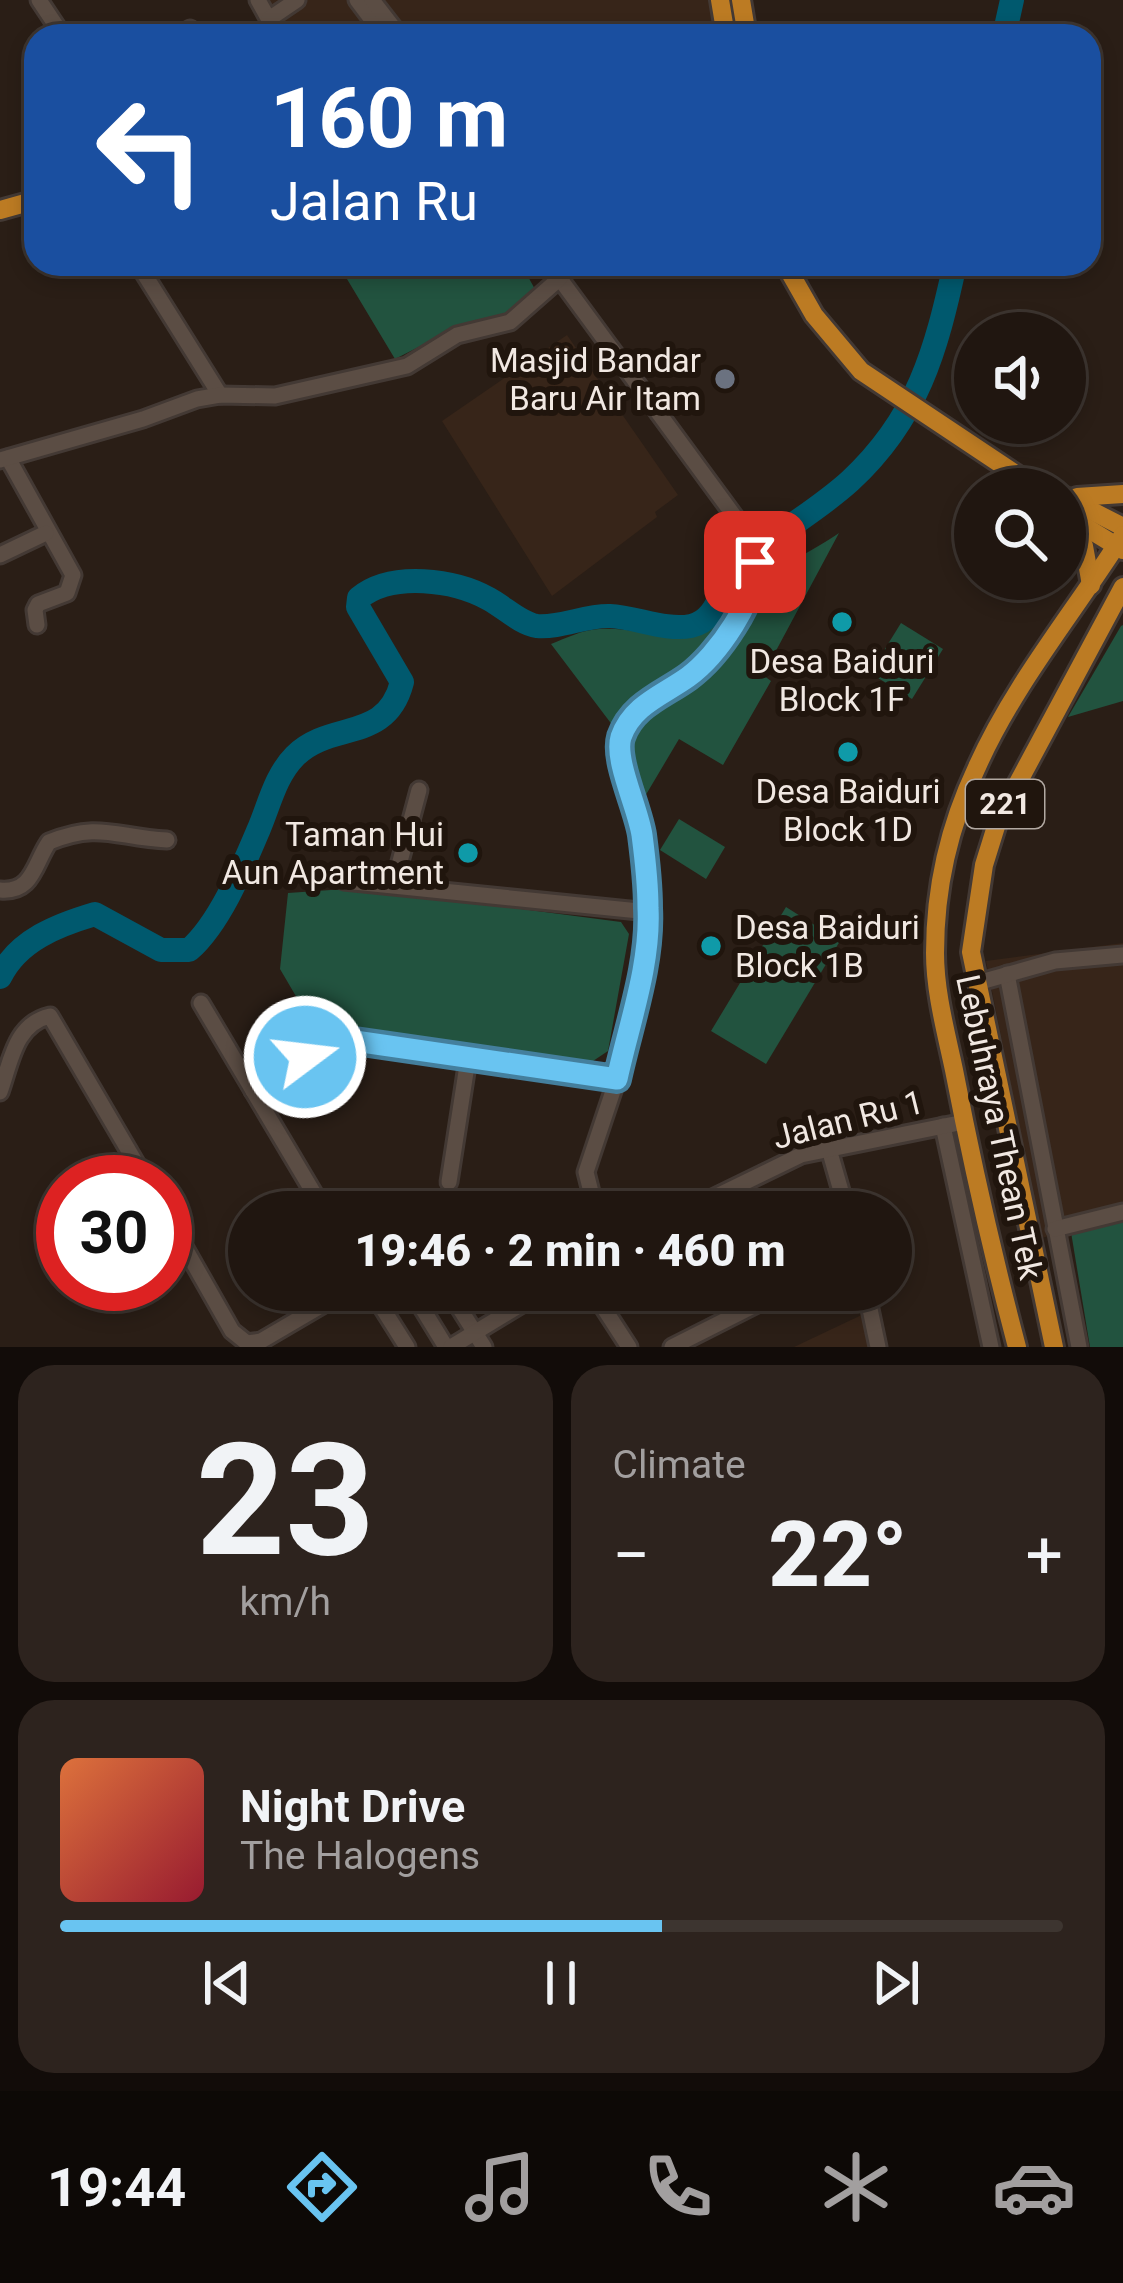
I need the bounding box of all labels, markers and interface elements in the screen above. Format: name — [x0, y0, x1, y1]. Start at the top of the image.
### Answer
text: 160 m — [270, 69, 508, 168]
icon: left — [72, 72, 228, 228]
text: Jalan Ru — [270, 170, 478, 233]
map controls — [954, 312, 1086, 600]
button: sound — [954, 312, 1086, 444]
place label: Masjid Bandar Baru Air Itam — [490, 341, 701, 418]
marker: Masjid Bandar Baru Air Itam — [712, 366, 738, 392]
button: search — [954, 468, 1086, 600]
pin — [704, 511, 806, 613]
icon: arrive — [722, 529, 788, 595]
marker: Desa Baiduri Block 1F — [829, 609, 855, 635]
place label: Desa Baiduri Block 1F — [750, 642, 934, 719]
marker: Desa Baiduri Block 1D — [835, 739, 861, 765]
place label: Desa Baiduri Block 1D — [756, 772, 940, 849]
road number: 221 — [966, 780, 1044, 828]
place label: Taman Hui Aun Apartment — [222, 815, 444, 892]
marker: Taman Hui Aun Apartment — [455, 840, 481, 866]
place label: Desa Baiduri Block 1B — [735, 908, 920, 985]
marker: Desa Baiduri Block 1B — [698, 933, 724, 959]
street label: Lebuhraya Thean Tek — [948, 971, 1051, 1283]
position arrow — [242, 994, 368, 1120]
street label: Jalan Ru 1 — [769, 1082, 927, 1157]
speed limit sign: 30 — [36, 1155, 192, 1311]
text: 19:46 · 2 min · 460 m — [354, 1224, 786, 1277]
text: 23 — [196, 1409, 375, 1592]
text: Climate — [613, 1442, 746, 1488]
text: 22° — [768, 1503, 908, 1608]
text: − — [613, 1517, 650, 1594]
text: + — [1026, 1517, 1063, 1594]
text: km/h — [239, 1579, 331, 1625]
text: Night Drive — [240, 1780, 465, 1833]
text: The Halogens — [240, 1833, 480, 1879]
icon: previous — [194, 1950, 260, 2016]
icon: pause — [528, 1950, 594, 2016]
icon: next — [863, 1950, 929, 2016]
icon: directions — [280, 2145, 364, 2229]
icon: music — [458, 2145, 542, 2229]
icon: phone — [636, 2145, 720, 2229]
icon: climate — [814, 2145, 898, 2229]
icon: car — [992, 2145, 1076, 2229]
text: 19:44 — [47, 2156, 186, 2219]

